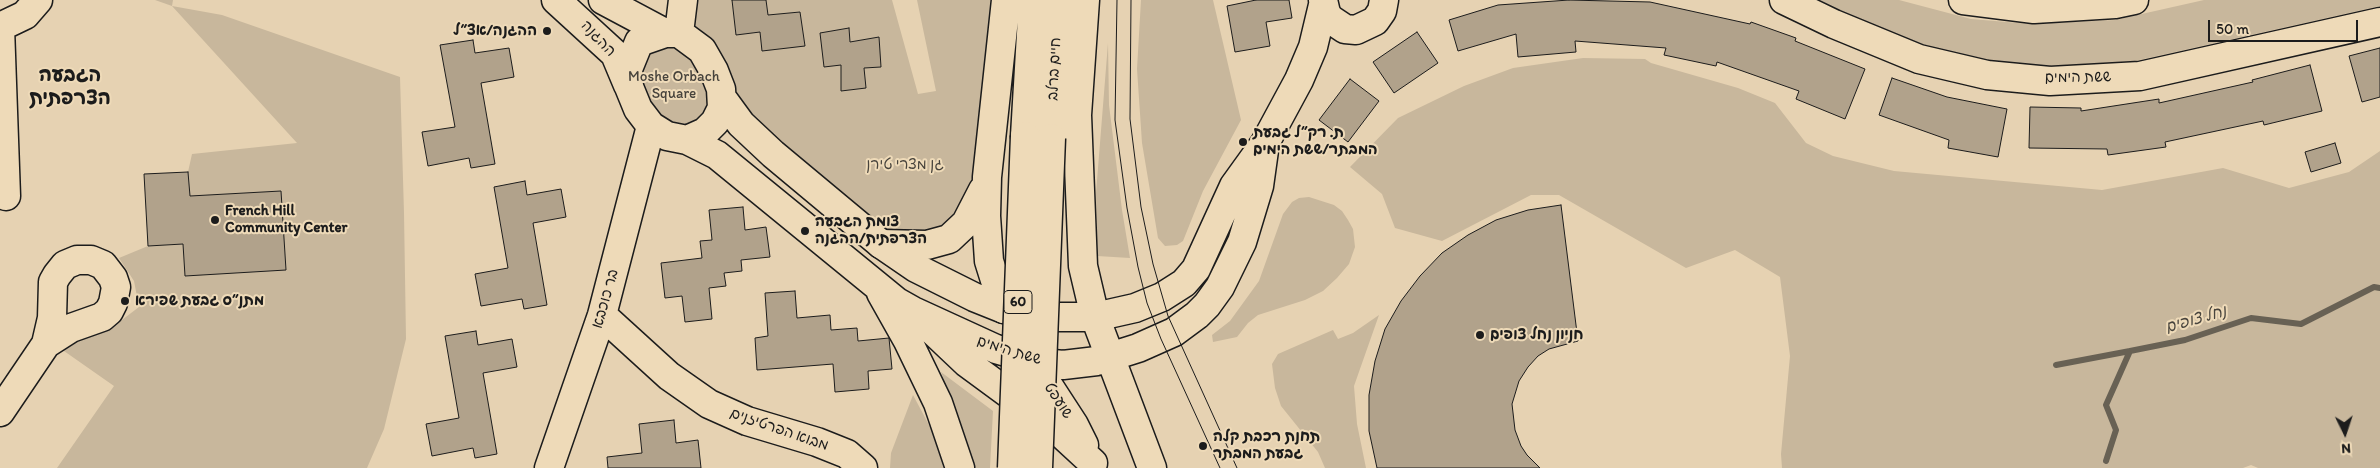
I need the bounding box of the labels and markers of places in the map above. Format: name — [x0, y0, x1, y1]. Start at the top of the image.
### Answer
place label: ההגנה/אצ״ל — [453, 22, 537, 40]
marker: ההגנה/אצ״ל — [541, 25, 553, 37]
place label: ת. רק״ל גבעת המבתר/ששת הימים — [1253, 124, 1378, 159]
marker: ת. רק״ל גבעת המבתר/ששת הימים — [1237, 136, 1249, 148]
place label: French Hill Community Center — [225, 202, 348, 237]
place label: צומת הגבעה הצרפתית/ההגנה — [815, 213, 927, 248]
marker: French Hill Community Center — [209, 214, 221, 226]
marker: צומת הגבעה הצרפתית/ההגנה — [799, 225, 811, 237]
place label: מתנ״ס גבעת שפירא — [135, 292, 264, 310]
marker: מתנ״ס גבעת שפירא — [119, 295, 131, 307]
place label: חניון נחל צופים — [1490, 326, 1584, 344]
marker: חניון נחל צופים — [1474, 329, 1486, 341]
place label: תחנת רכבת קלה גבעת המבתר — [1213, 428, 1320, 463]
marker: תחנת רכבת קלה גבעת המבתר — [1197, 440, 1209, 452]

